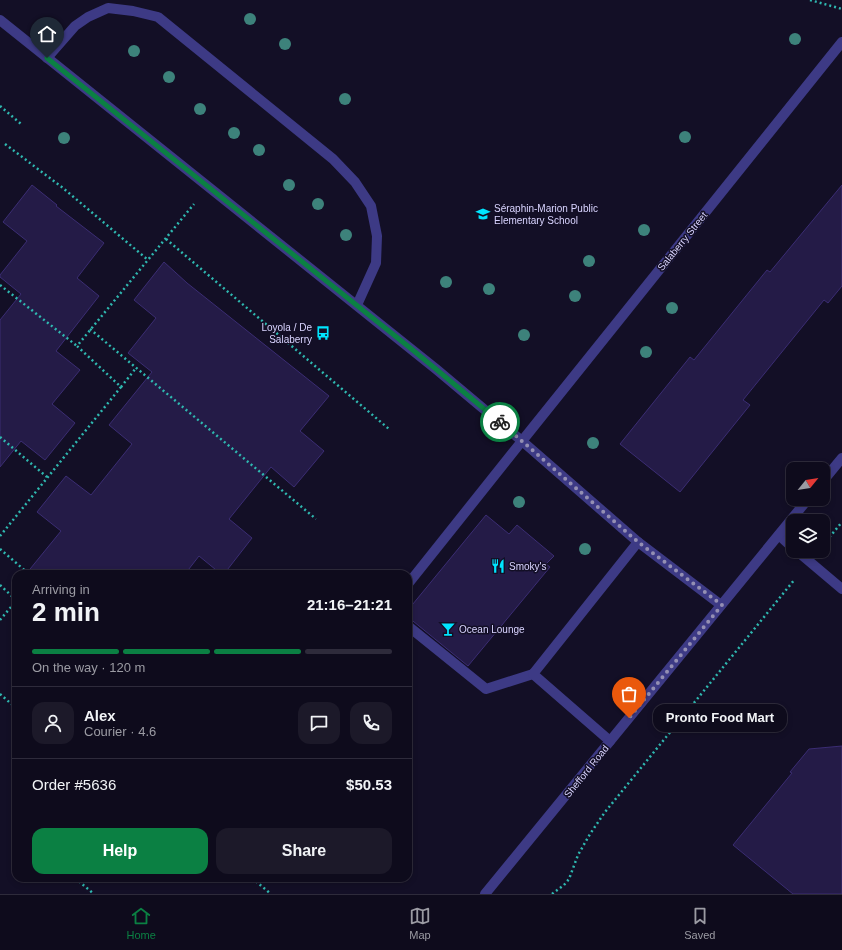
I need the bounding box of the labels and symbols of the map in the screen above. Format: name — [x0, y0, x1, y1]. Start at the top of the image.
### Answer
pin — [30, 17, 64, 58]
place label: Séraphin-Marion Public Elementary School — [494, 203, 598, 226]
school or university icon: Séraphin-Marion Public Elementary School — [475, 206, 491, 222]
street label: Salaberry Street — [655, 210, 710, 273]
place label: Loyola / De Salaberry — [261, 322, 312, 345]
bus stop icon: Loyola / De Salaberry — [315, 325, 331, 341]
courier — [480, 402, 520, 442]
north arrow — [786, 462, 830, 506]
restaurant icon: Smoky's — [490, 558, 506, 574]
place label: Smoky's — [509, 561, 546, 572]
bar icon: Ocean Lounge — [440, 621, 456, 637]
place label: Ocean Lounge — [459, 624, 525, 635]
pin — [612, 677, 646, 718]
callout: Pronto Food Mart — [653, 704, 787, 732]
street label: Shefford Road — [562, 743, 611, 800]

